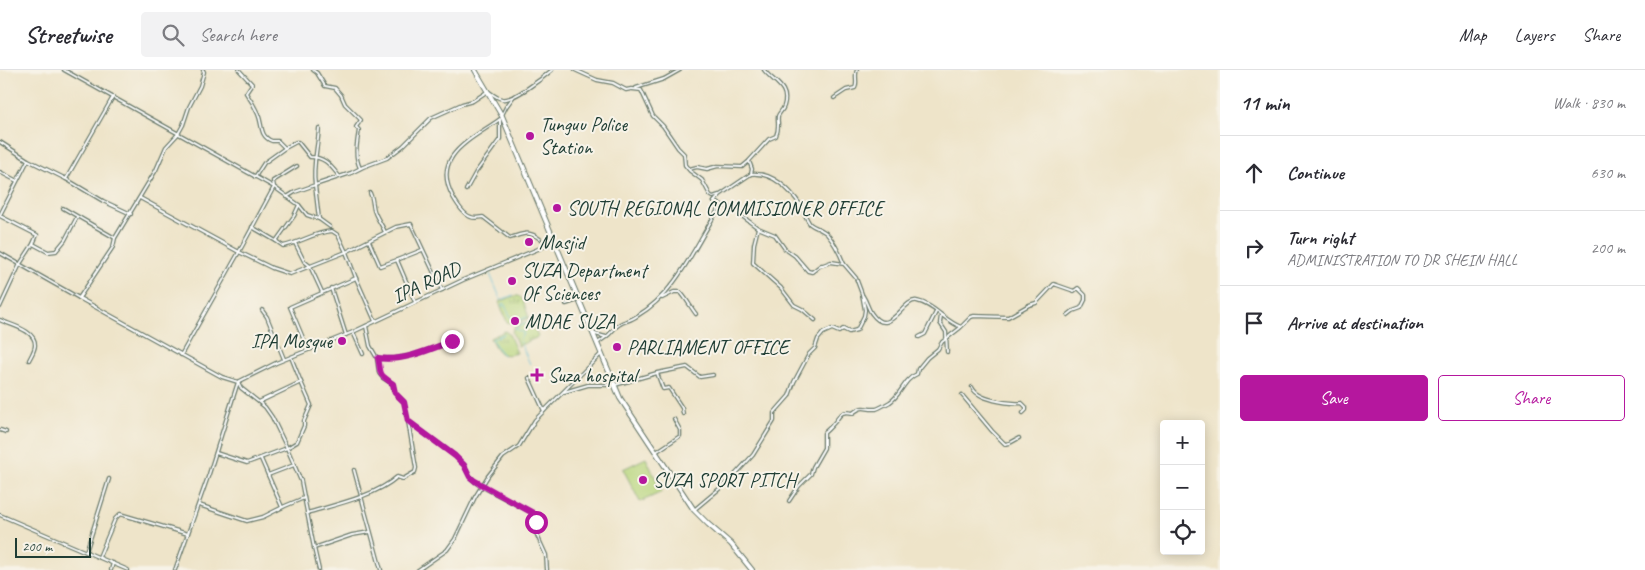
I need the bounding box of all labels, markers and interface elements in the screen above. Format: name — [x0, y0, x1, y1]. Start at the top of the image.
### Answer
search box — [141, 12, 491, 57]
text: Streetwise — [25, 20, 111, 50]
icon: search — [159, 21, 187, 49]
text: Search here — [199, 23, 277, 47]
text: Map — [1459, 24, 1487, 46]
text: Layers — [1515, 24, 1554, 46]
text: Share — [1582, 24, 1620, 46]
text: 11 min — [1240, 90, 1290, 116]
text: Walk · 830 m — [1553, 93, 1625, 113]
place label: Tunguu Police Station — [540, 112, 628, 160]
marker: Tunguu Police Station — [524, 130, 536, 142]
icon: ahead — [1240, 159, 1268, 187]
text: Continue — [1287, 161, 1344, 185]
text: 630 m — [1591, 163, 1625, 183]
place label: SOUTH REGIONAL COMMISIONER OFFICE — [567, 196, 886, 221]
marker: SOUTH REGIONAL COMMISIONER OFFICE — [551, 202, 563, 214]
text: Turn right — [1287, 226, 1354, 250]
place label: Masjid — [539, 230, 588, 255]
icon: right — [1240, 234, 1268, 262]
marker: Masjid — [523, 236, 535, 248]
text: 200 m — [1591, 238, 1625, 258]
text: ADMINISTRATION TO DR SHEIN HALL — [1287, 250, 1517, 270]
street label: IPA ROAD — [388, 255, 467, 309]
place label: SUZA Department Of Sciences — [522, 258, 650, 306]
marker: SUZA Department Of Sciences — [506, 275, 518, 287]
place label: MDAE SUZA — [525, 309, 616, 334]
icon: arrive — [1240, 309, 1268, 337]
text: Arrive at destination — [1287, 311, 1423, 335]
marker: MDAE SUZA — [509, 315, 521, 327]
place label: IPA Mosque — [251, 329, 333, 354]
route end — [441, 330, 464, 353]
marker: IPA Mosque — [336, 335, 348, 347]
place label: PARLIAMENT OFFICE — [627, 335, 791, 360]
marker: PARLIAMENT OFFICE — [611, 341, 623, 353]
place label: Suza hospital — [548, 363, 640, 388]
marker: Suza hospital — [530, 368, 544, 382]
button: Save — [1240, 375, 1428, 421]
button: Share — [1438, 375, 1625, 421]
map controls — [1160, 420, 1205, 555]
button: + — [1160, 420, 1205, 465]
button: − — [1160, 465, 1205, 510]
place label: SUZA SPORT PITCH — [653, 468, 800, 493]
marker: SUZA SPORT PITCH — [637, 474, 649, 486]
button: locate — [1160, 510, 1205, 555]
route start — [525, 511, 548, 534]
scale bar — [15, 535, 91, 558]
text: 200 m — [22, 538, 52, 555]

